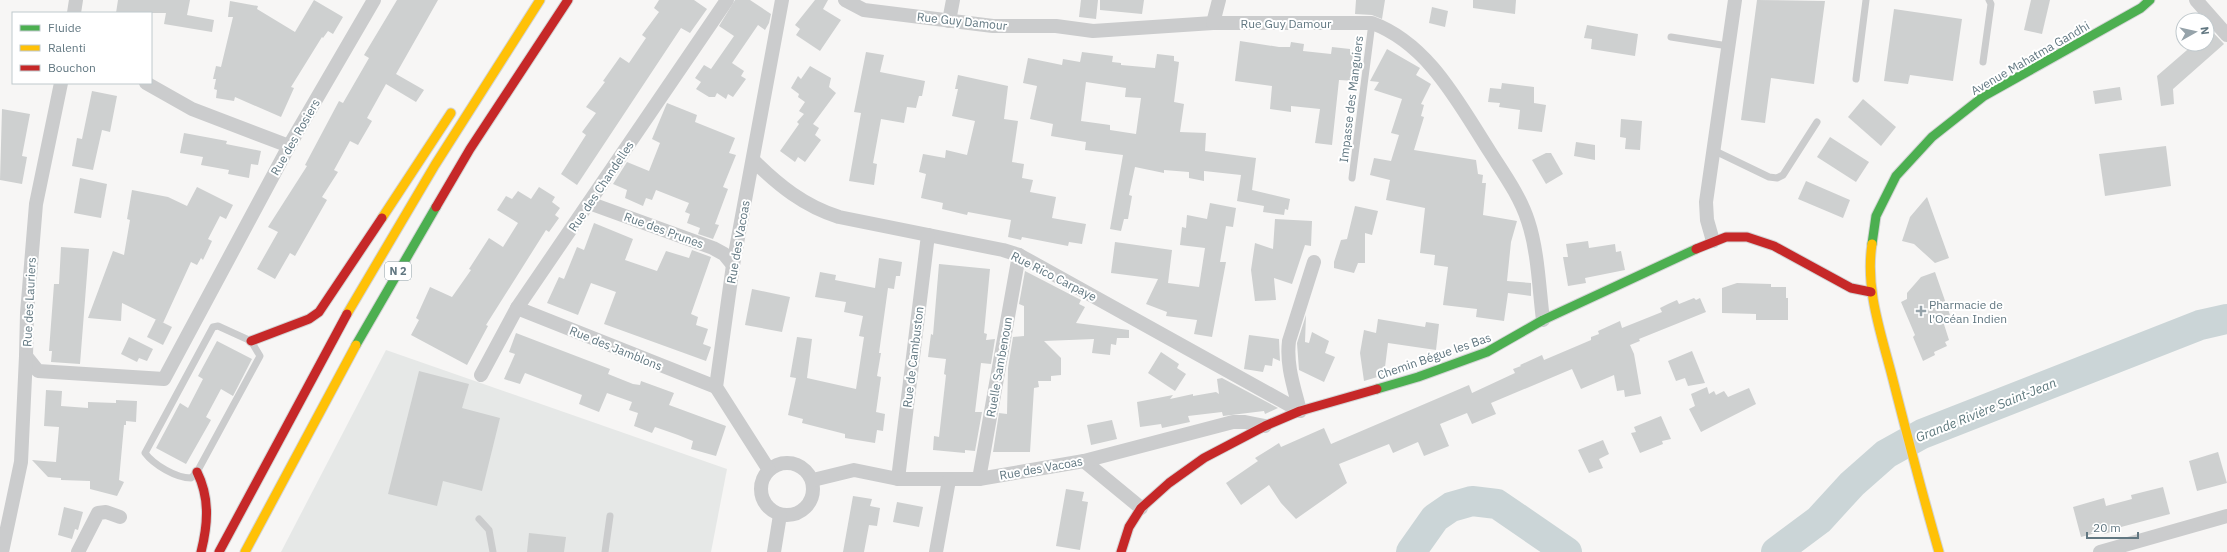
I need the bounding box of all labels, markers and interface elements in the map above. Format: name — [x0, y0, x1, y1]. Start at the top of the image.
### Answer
street label: Rue Guy Damour — [916, 9, 1009, 33]
legend — [12, 12, 152, 84]
north arrow — [2175, 12, 2215, 52]
street label: Rue Guy Damour — [1241, 16, 1332, 31]
street label: Avenue Mahatma Gandhi — [1968, 18, 2092, 98]
text: Fluide — [48, 20, 82, 35]
text: N — [2197, 26, 2212, 36]
street label: Impasse des Manguiers — [1336, 35, 1366, 163]
text: Ralenti — [48, 40, 86, 55]
text: Bouchon — [48, 60, 96, 75]
street label: Rue des Rosiers — [267, 96, 323, 178]
street label: Rue des Chandelles — [565, 138, 637, 234]
street label: Rue des Vacoas — [723, 199, 753, 285]
street label: Rue des Prunes — [622, 209, 706, 251]
street label: Rue Rico Carpaye — [1009, 248, 1100, 304]
street label: Rue des Lauriers — [19, 257, 39, 347]
road number: N 2 — [385, 262, 411, 280]
place label: Pharmacie de l'Océan Indien — [1929, 297, 2007, 326]
street label: Rue de Cambuston — [899, 306, 927, 408]
marker: Pharmacie de l'Océan Indien — [1916, 306, 1926, 316]
street label: Ruelle Sambenoun — [983, 316, 1015, 418]
street label: Rue des Jamblons — [567, 323, 665, 374]
street label: Chemin Bégue les Bas — [1375, 329, 1493, 383]
water label: Grande Rivière Saint-Jean — [1913, 374, 2059, 446]
street label: Rue des Vacoas — [998, 453, 1084, 483]
scale bar — [2087, 514, 2138, 540]
text: 20 m — [2093, 520, 2121, 535]

